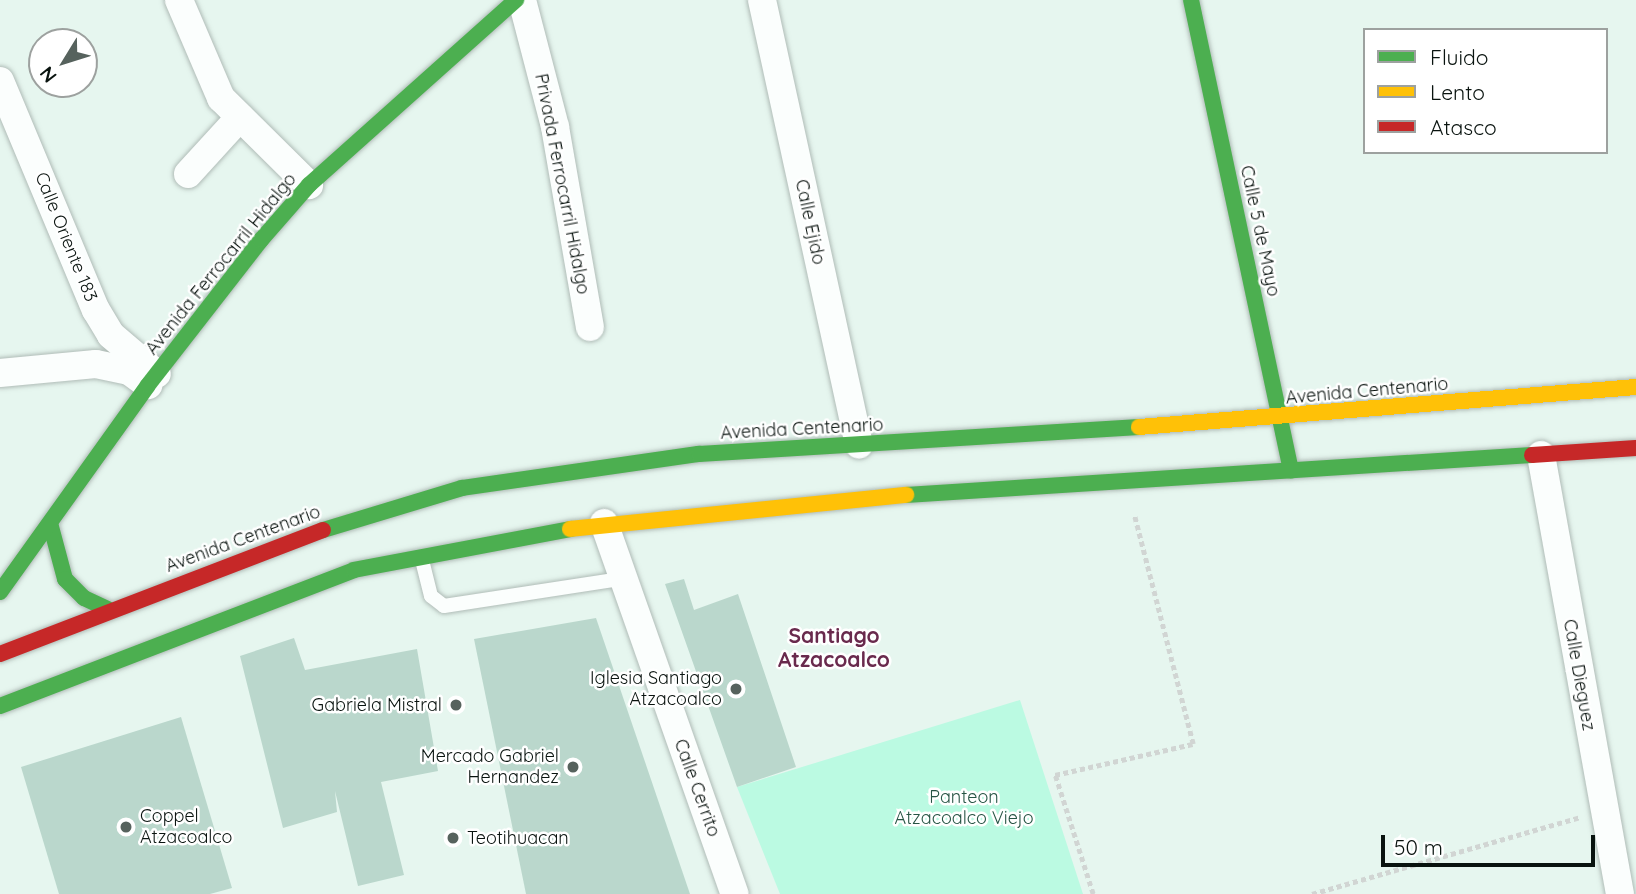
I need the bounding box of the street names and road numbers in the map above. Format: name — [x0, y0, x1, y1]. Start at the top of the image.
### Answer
street label: Privada Ferrocarril Hidalgo — [530, 72, 594, 296]
street label: Calle 5 de Mayo — [1236, 164, 1284, 298]
street label: Calle Oriente 183 — [30, 169, 102, 305]
street label: Avenida Ferrocarril Hidalgo — [141, 169, 301, 359]
street label: Calle Ejido — [790, 177, 830, 267]
street label: Avenida Centenario — [1285, 373, 1449, 409]
street label: Avenida Centenario — [720, 414, 884, 444]
street label: Avenida Centenario — [163, 501, 323, 577]
street label: Calle Dieguez — [1559, 618, 1599, 732]
street label: Calle Cerrito — [669, 736, 725, 840]

